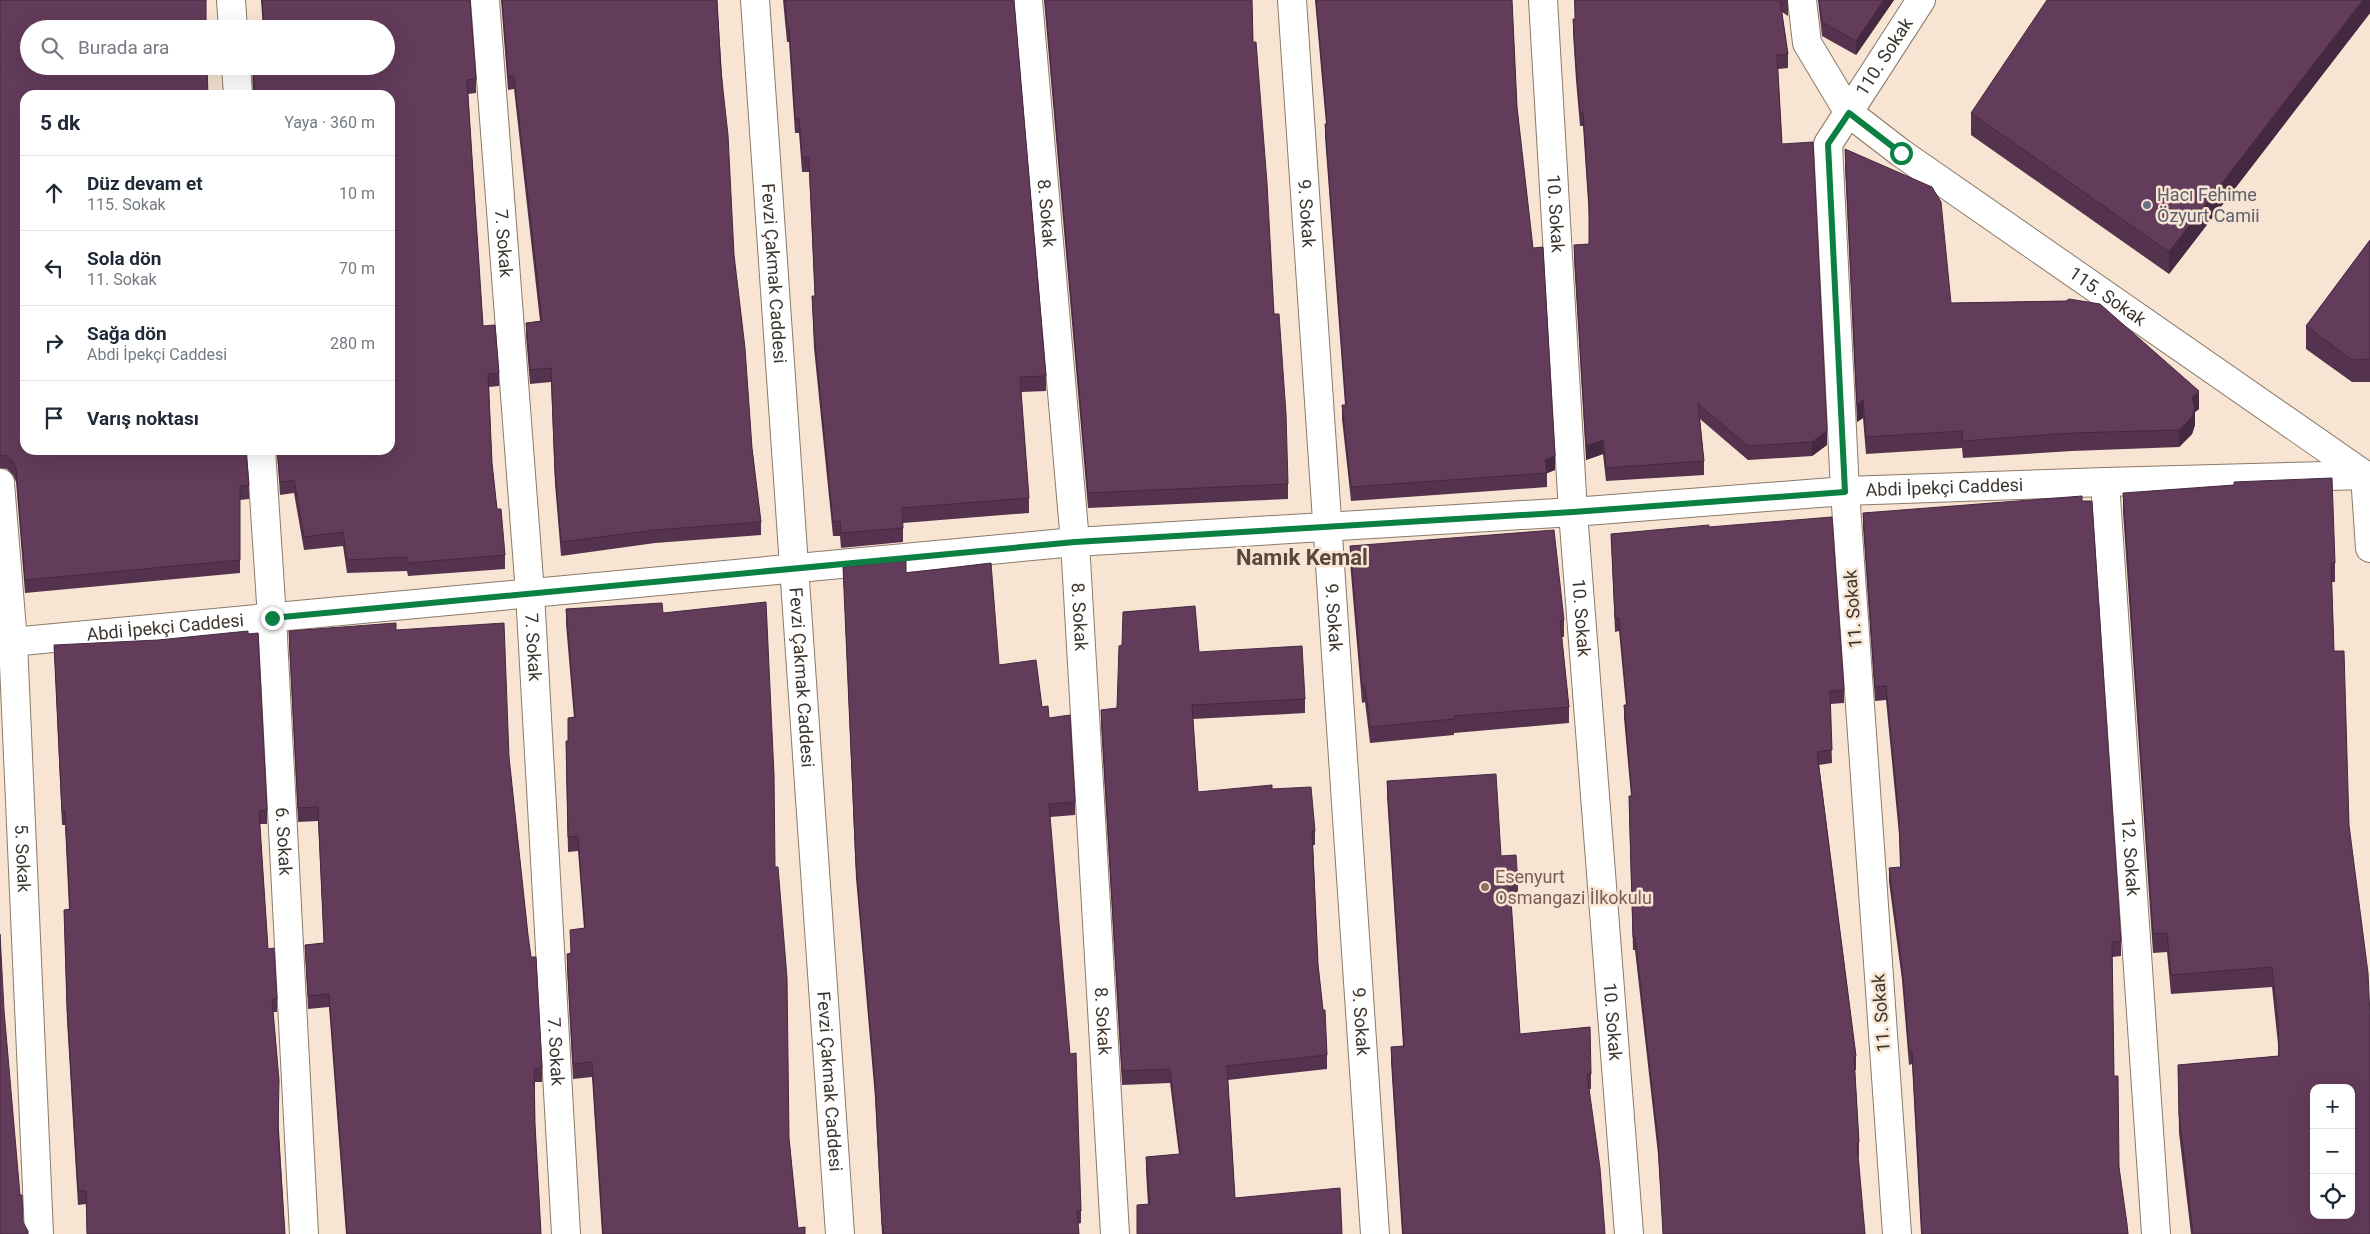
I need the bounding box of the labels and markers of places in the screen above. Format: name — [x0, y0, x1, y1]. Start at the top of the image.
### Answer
place label: Hacı Fehime Özyurt Camii — [2157, 184, 2260, 226]
marker: Hacı Fehime Özyurt Camii — [2141, 199, 2153, 211]
place label: Esenyurt Osmangazi İlkokulu — [1495, 866, 1652, 908]
marker: Esenyurt Osmangazi İlkokulu — [1479, 881, 1491, 893]

